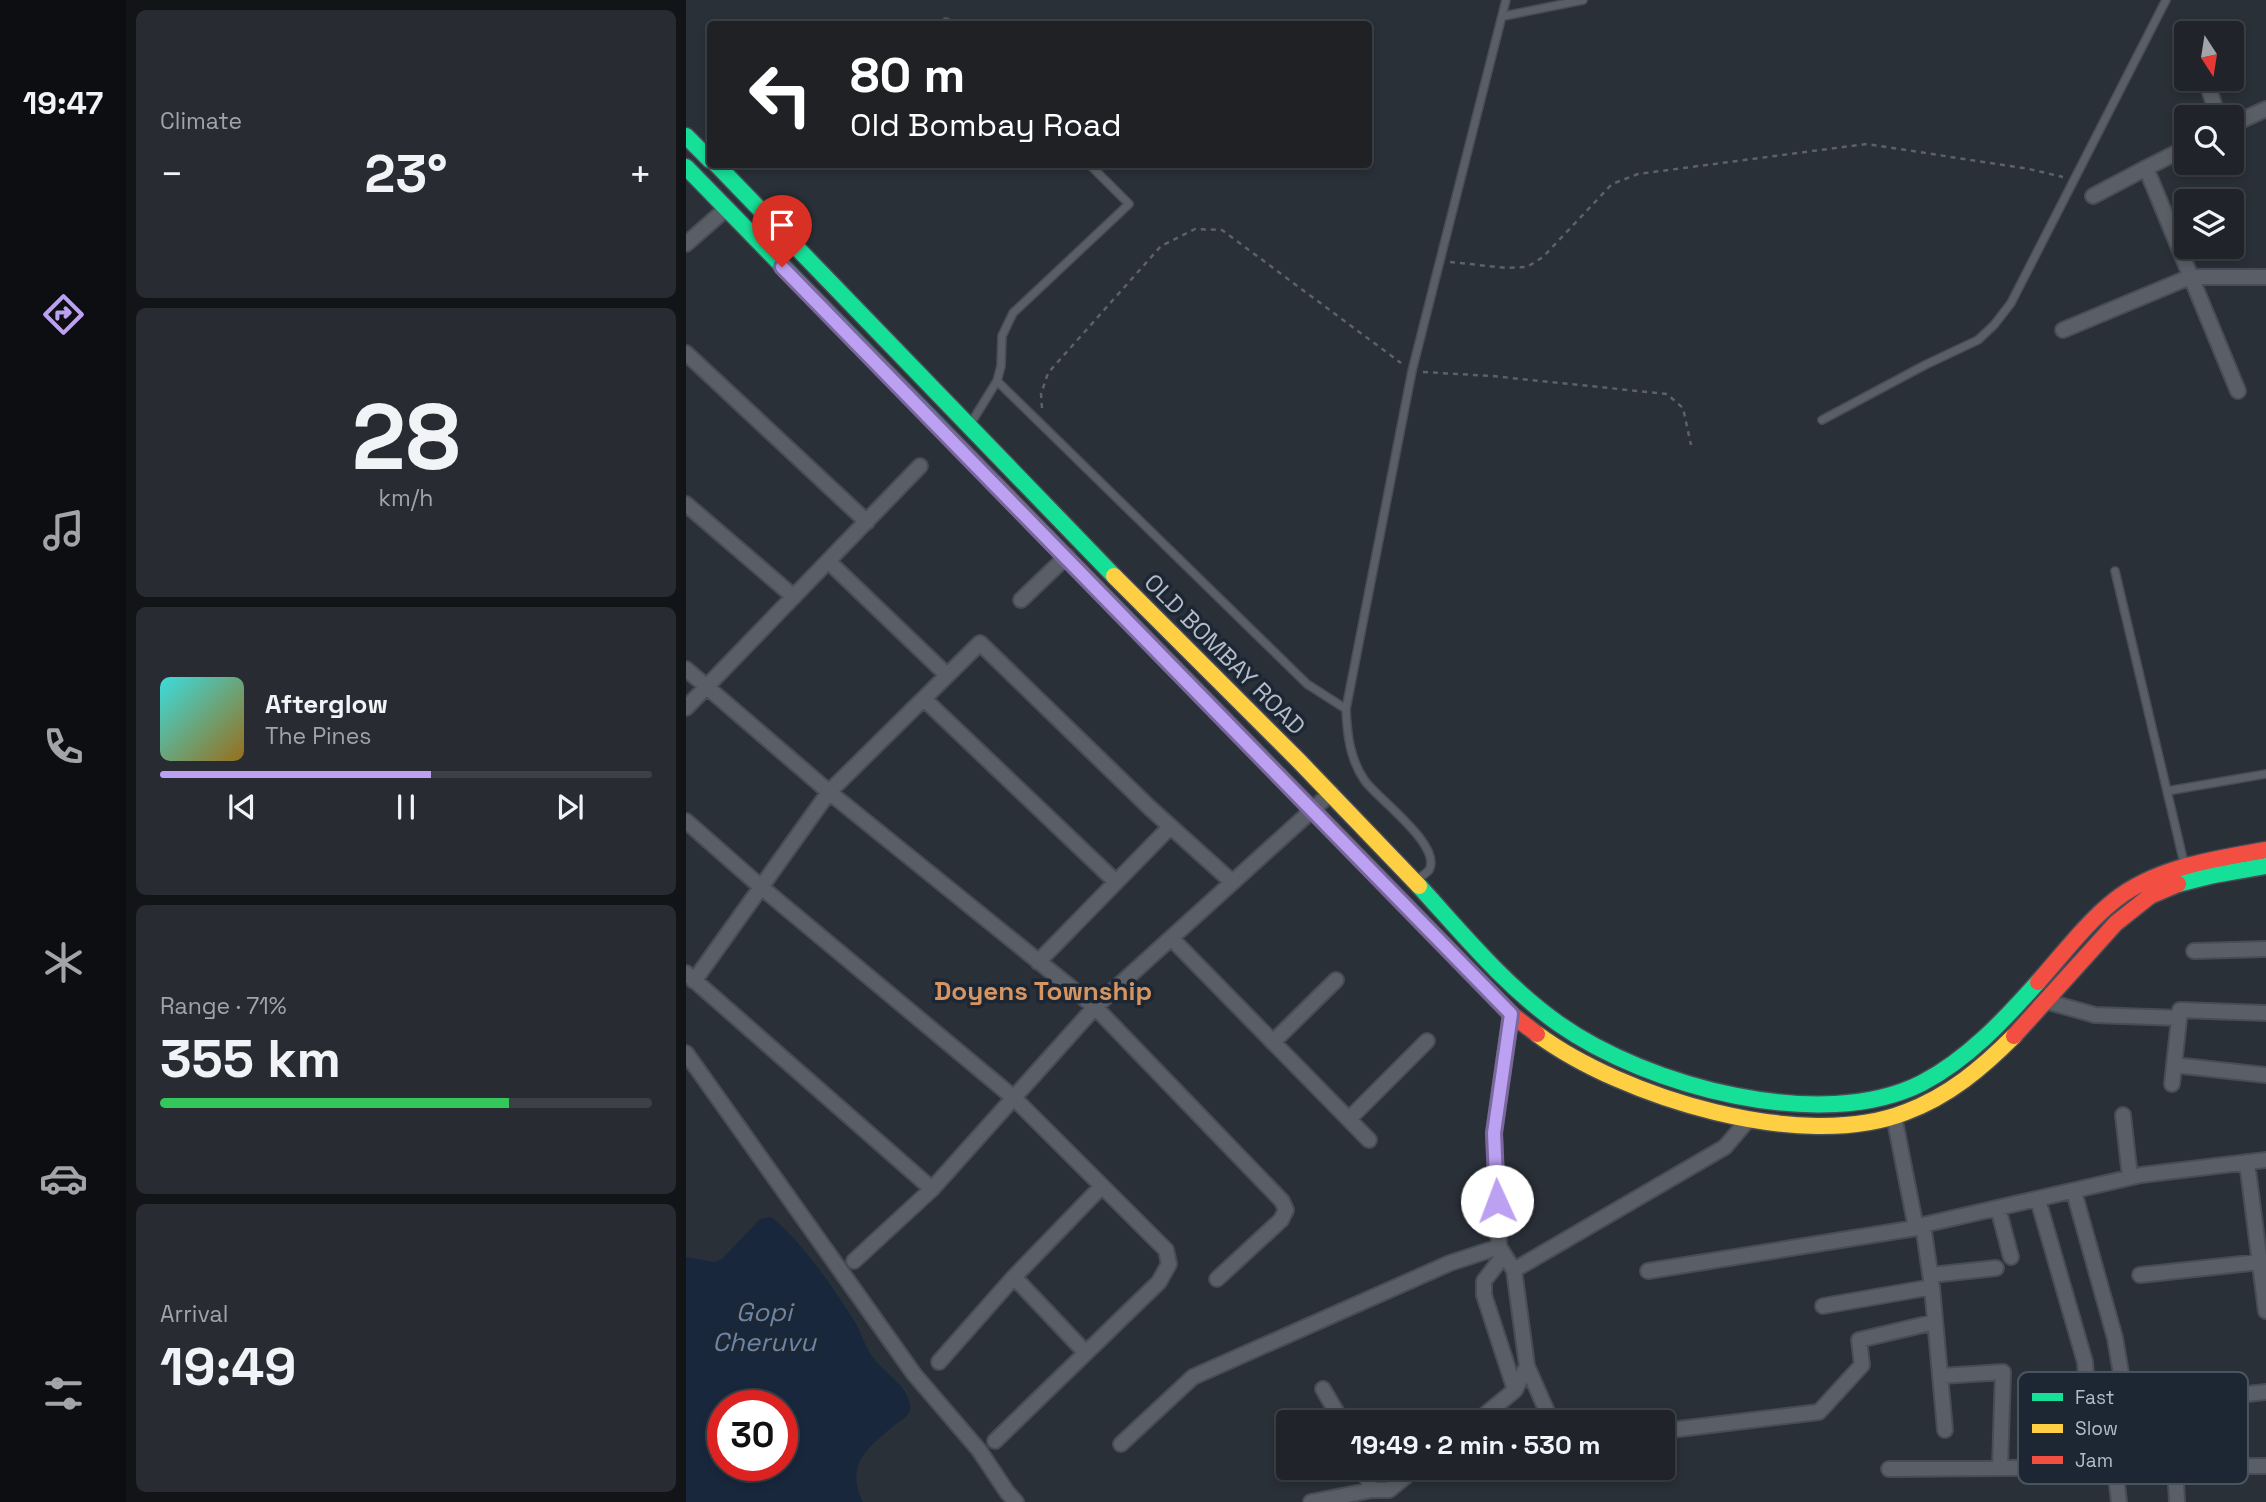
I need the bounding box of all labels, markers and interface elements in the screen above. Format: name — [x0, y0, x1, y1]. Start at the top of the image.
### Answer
north arrow — [2174, 21, 2244, 91]
map controls — [2174, 21, 2244, 259]
text: 80 m — [850, 44, 965, 106]
icon: left — [735, 49, 826, 140]
text: 19:47 — [23, 83, 103, 123]
text: Old Bombay Road — [850, 105, 1122, 145]
button: search — [2174, 105, 2244, 175]
text: Climate — [160, 106, 242, 136]
text: 23° — [365, 141, 448, 207]
text: − — [160, 150, 184, 198]
text: + — [628, 150, 652, 198]
button: layers — [2174, 189, 2244, 259]
pin — [752, 195, 812, 267]
icon: arrive — [763, 206, 801, 244]
icon: directions — [39, 290, 88, 339]
text: 28 — [352, 379, 460, 496]
text: km/h — [379, 483, 433, 513]
icon: music — [39, 506, 88, 555]
street label: OLD BOMBAY ROAD — [1138, 567, 1312, 741]
text: Afterglow — [265, 687, 388, 721]
text: The Pines — [265, 721, 371, 751]
icon: phone — [39, 722, 88, 771]
icon: previous — [223, 788, 261, 826]
icon: pause — [387, 788, 425, 826]
icon: next — [551, 788, 589, 826]
icon: climate — [39, 938, 88, 987]
district label: Doyens Township — [934, 974, 1152, 1008]
text: Range · 71% — [160, 991, 286, 1021]
text: 355 km — [160, 1026, 341, 1092]
icon: car — [39, 1154, 88, 1203]
position arrow — [1460, 1164, 1534, 1238]
water label: Gopi Cheruvu — [712, 1295, 817, 1359]
text: Arrival — [160, 1299, 228, 1329]
text: 19:49 — [160, 1334, 296, 1400]
icon: filters — [39, 1369, 88, 1418]
legend — [2018, 1372, 2248, 1484]
text: Fast — [2075, 1385, 2115, 1410]
speed limit sign: 30 — [707, 1390, 798, 1481]
text: Slow — [2075, 1416, 2118, 1441]
text: 19:49 · 2 min · 530 m — [1350, 1428, 1601, 1462]
text: Jam — [2075, 1448, 2113, 1473]

